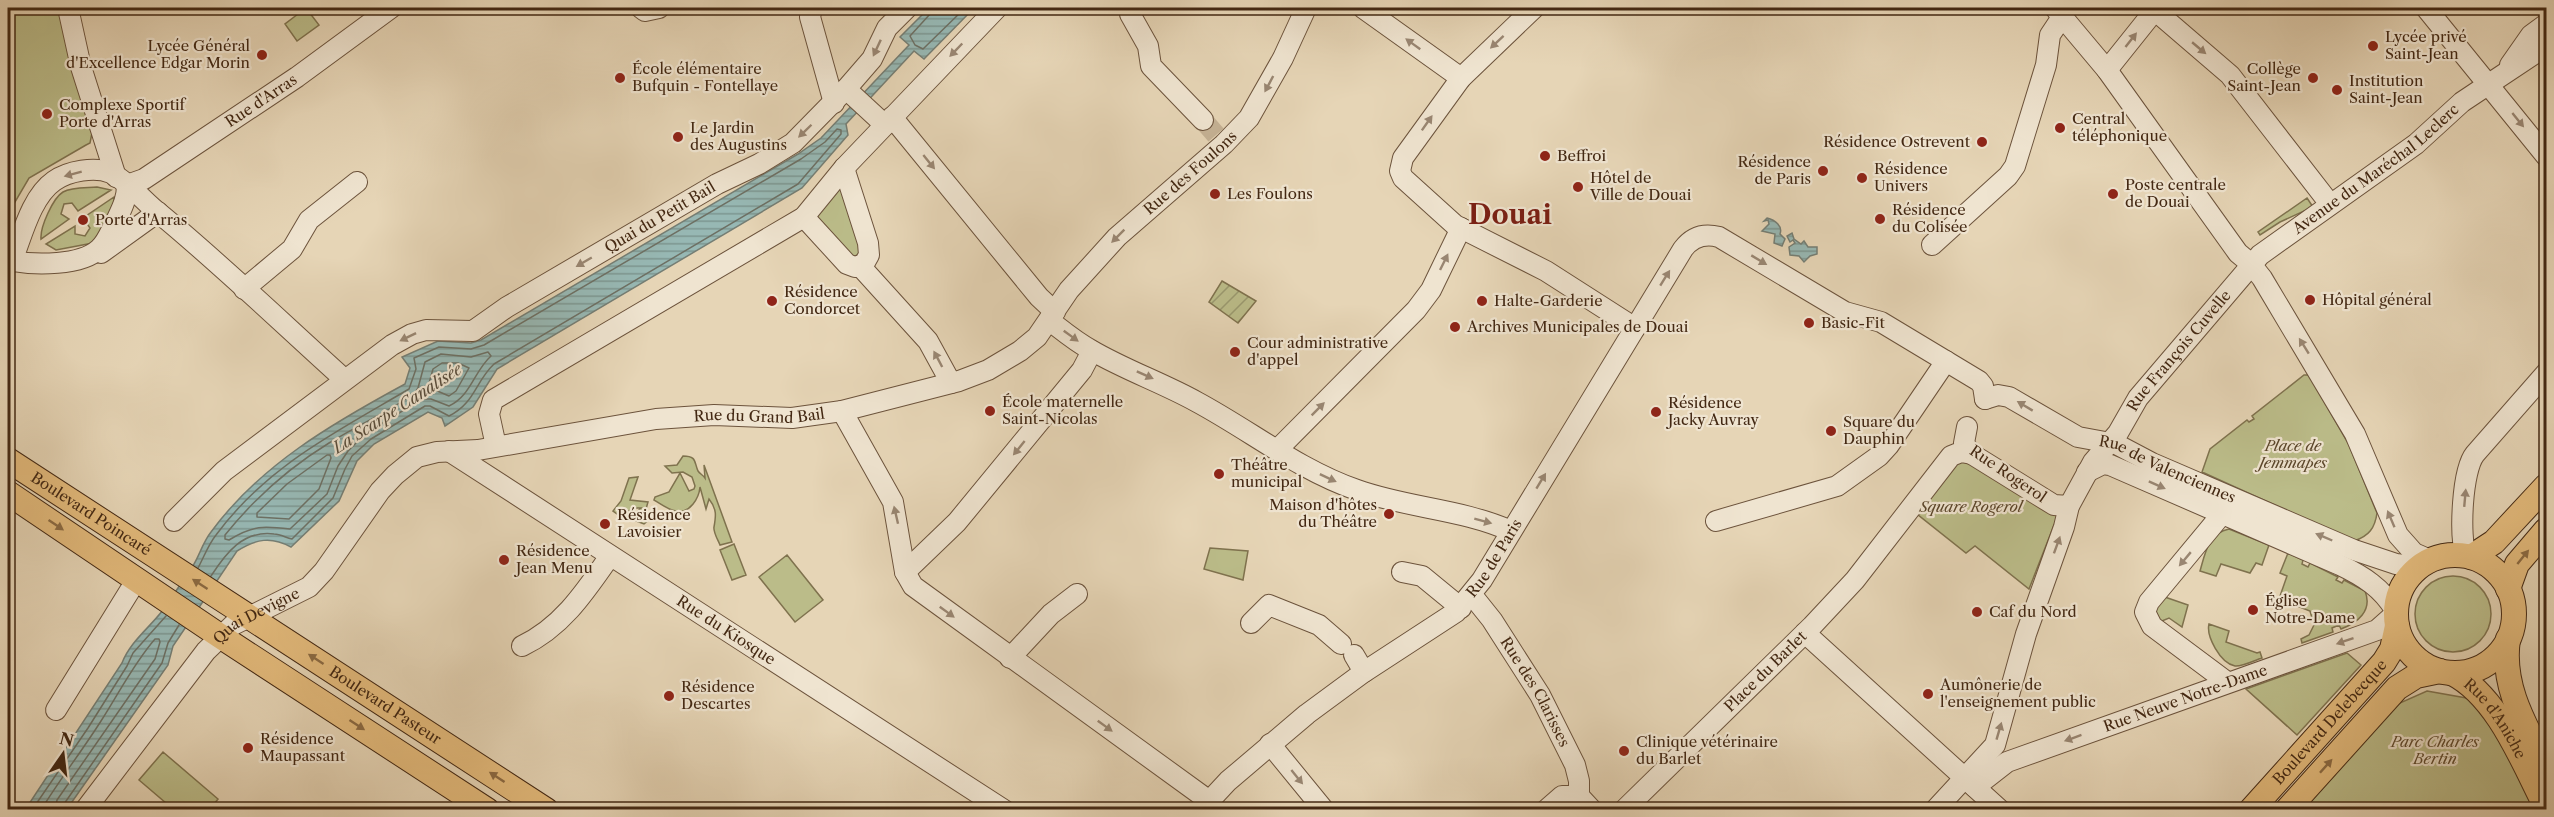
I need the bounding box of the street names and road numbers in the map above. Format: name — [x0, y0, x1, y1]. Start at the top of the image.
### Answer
street label: Rue d'Arras — [222, 70, 301, 131]
street label: Avenue du Maréchal Leclerc — [2288, 99, 2463, 238]
street label: Rue des Foulons — [1139, 127, 1241, 219]
street label: Quai du Petit Bail — [601, 177, 719, 257]
street label: Rue François Cuvelle — [2122, 286, 2235, 414]
street label: Rue du Grand Bail — [693, 403, 826, 427]
street label: Rue de Valenciennes — [2098, 431, 2239, 507]
street label: Rue Rogerol — [1966, 441, 2051, 507]
street label: Boulevard Poincaré — [28, 468, 155, 560]
street label: Rue de Paris — [1462, 515, 1526, 601]
street label: Quai Devigne — [209, 583, 302, 648]
street label: Rue du Kiosque — [673, 591, 779, 669]
street label: Place du Barlet — [1720, 626, 1811, 716]
street label: Rue des Clarisses — [1496, 633, 1574, 750]
street label: Boulevard Delebecque — [2268, 655, 2391, 788]
street label: Rue Neuve Notre-Dame — [2101, 660, 2270, 736]
street label: Boulevard Pasteur — [326, 662, 446, 749]
street label: Rue d'Aniche — [2460, 674, 2531, 762]

